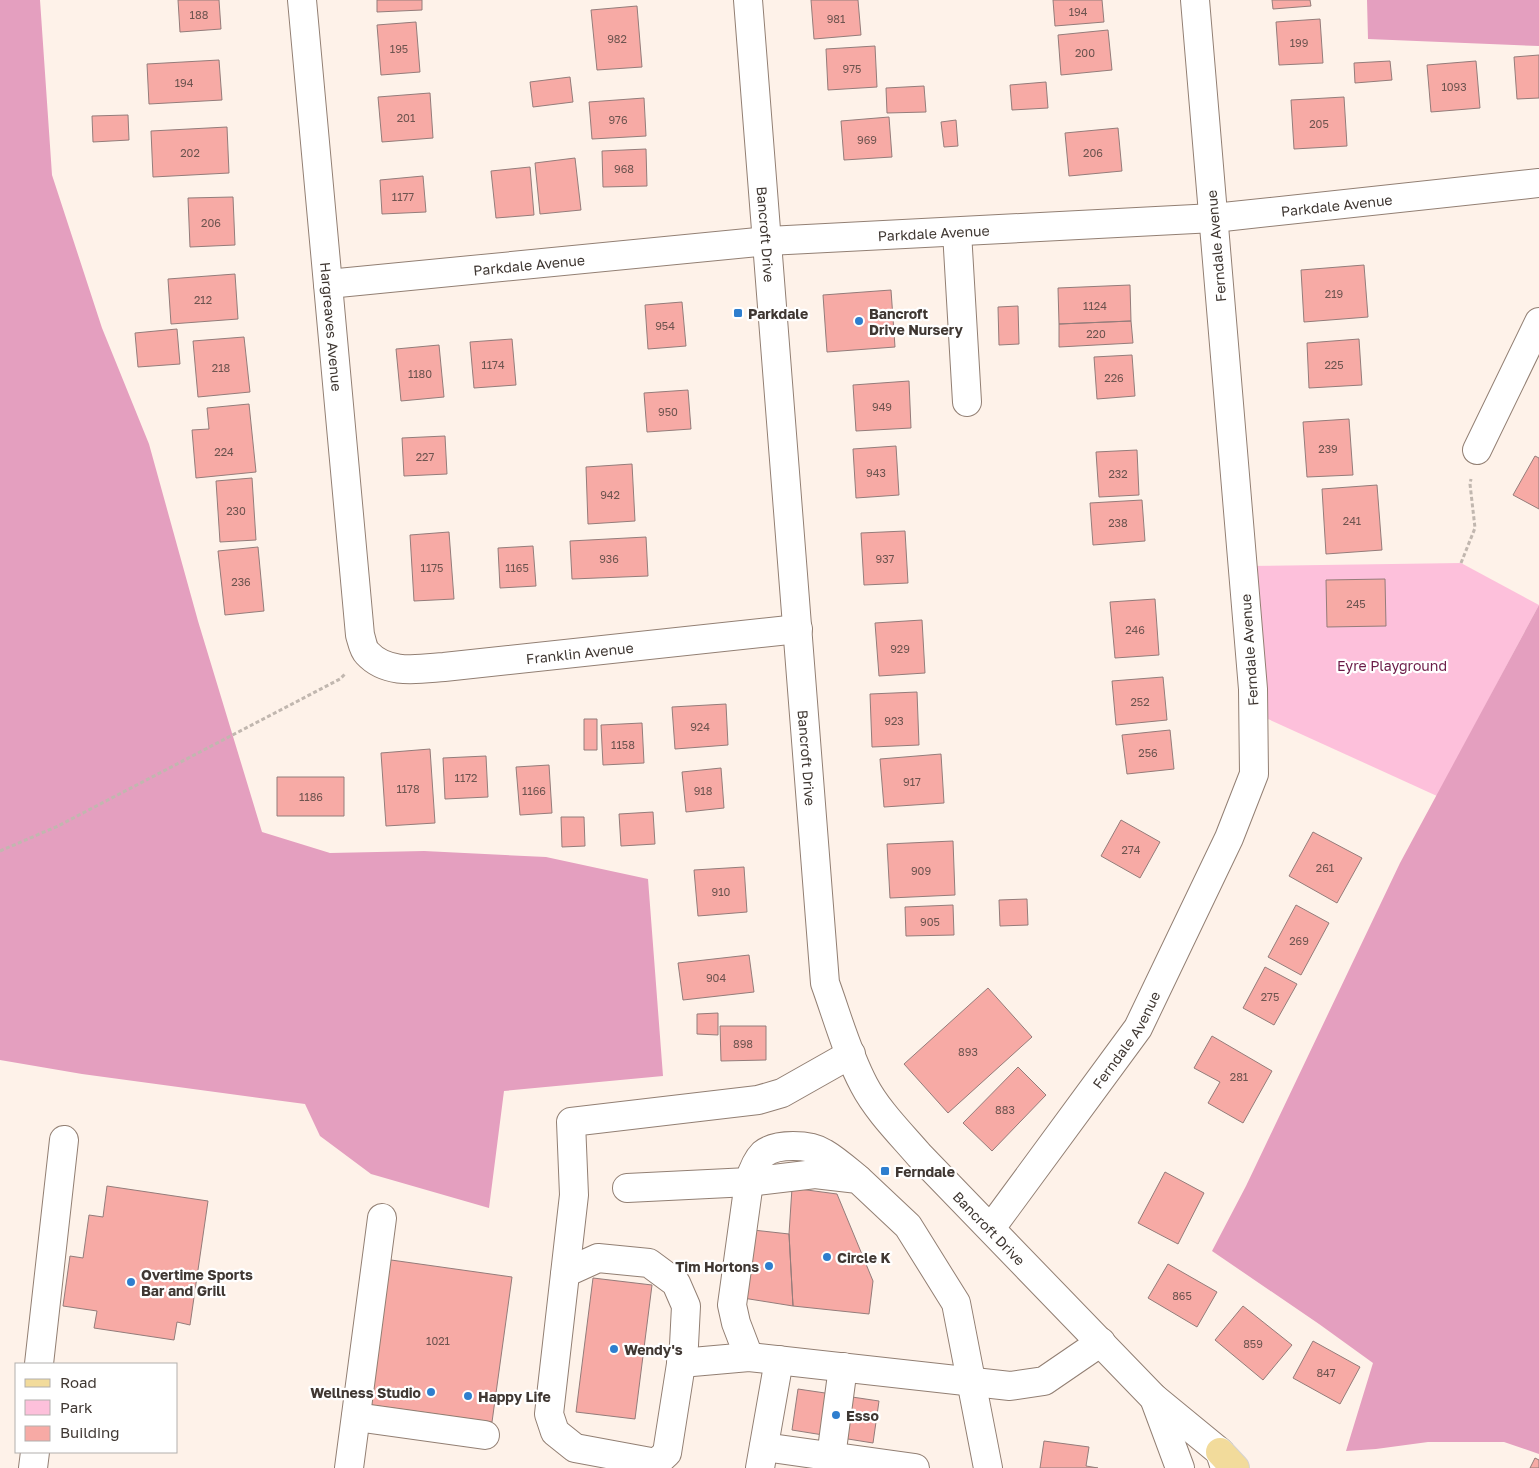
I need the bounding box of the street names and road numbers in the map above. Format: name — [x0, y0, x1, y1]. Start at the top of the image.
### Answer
street label: Bancroft Drive — [754, 186, 779, 283]
street label: Ferndale Avenue — [1203, 189, 1229, 303]
street label: Parkdale Avenue — [1280, 190, 1393, 219]
street label: Parkdale Avenue — [877, 221, 990, 244]
street label: Parkdale Avenue — [472, 250, 586, 278]
street label: Hargreaves Avenue — [317, 261, 346, 392]
street label: Ferndale Avenue — [1237, 593, 1261, 707]
street label: Franklin Avenue — [525, 638, 634, 667]
street label: Bancroft Drive — [795, 709, 820, 806]
street label: Ferndale Avenue — [1088, 988, 1163, 1091]
street label: Bancroft Drive — [950, 1187, 1029, 1268]

